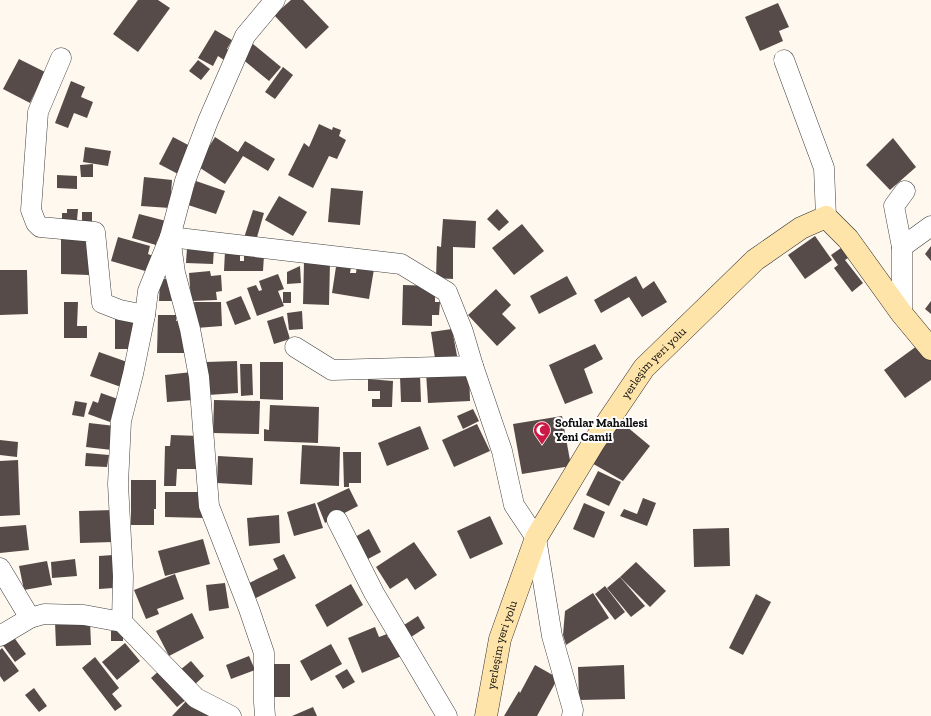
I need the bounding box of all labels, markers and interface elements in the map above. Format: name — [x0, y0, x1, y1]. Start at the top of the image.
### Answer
street label: yerleşim yeri yolu — [618, 324, 689, 401]
place label: Sofular Mahallesi Yeni Camii — [555, 416, 648, 444]
mosque icon: Sofular Mahallesi Yeni Camii — [532, 420, 552, 445]
street label: yerleşim yeri yolu — [484, 598, 520, 690]

